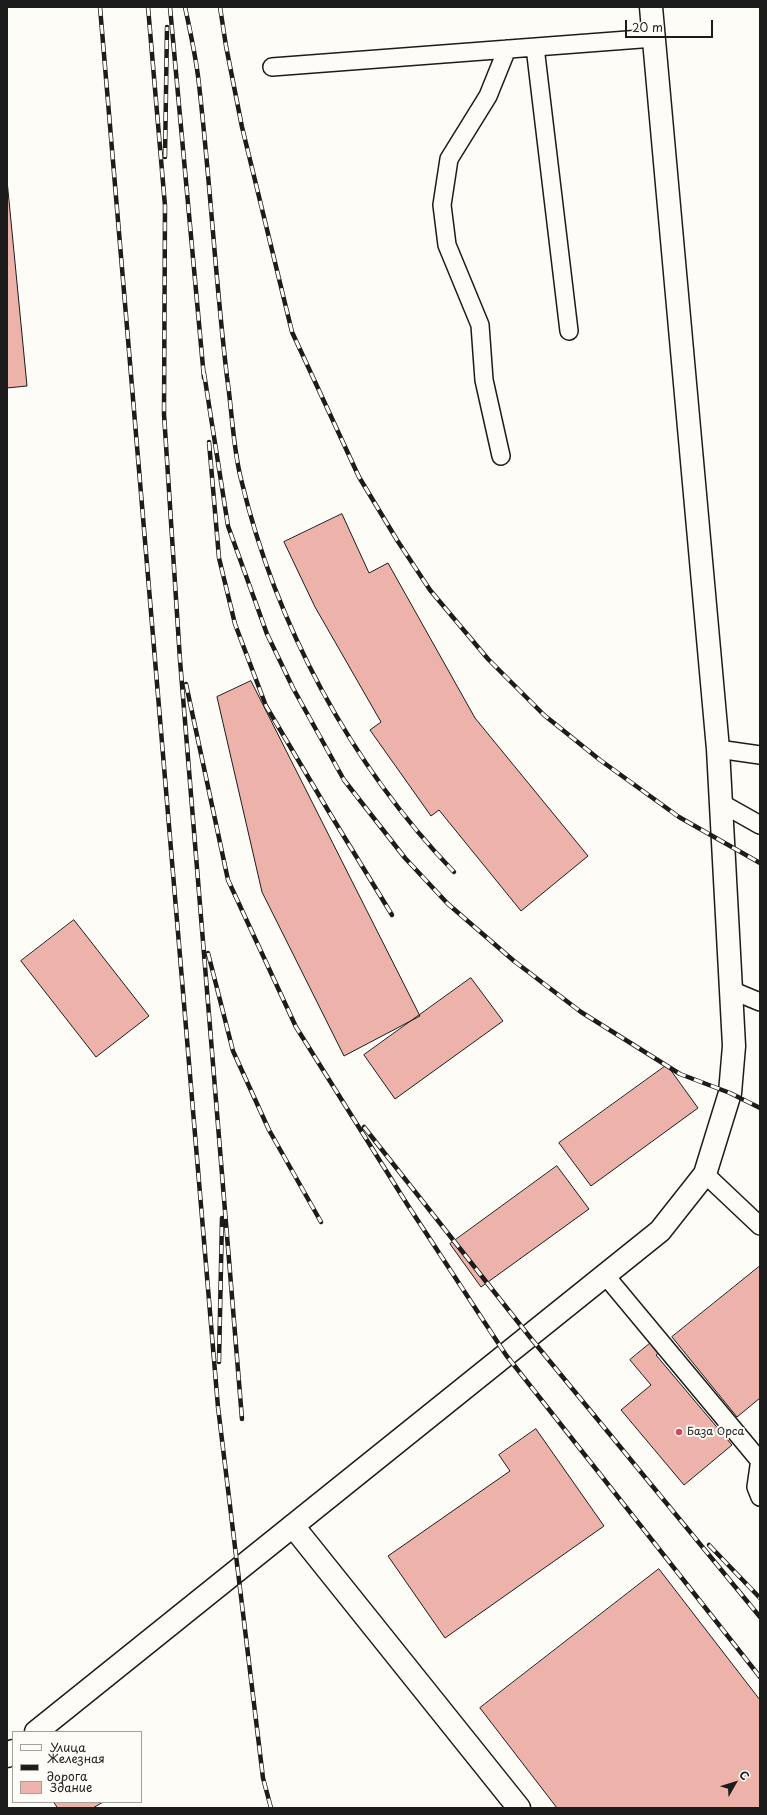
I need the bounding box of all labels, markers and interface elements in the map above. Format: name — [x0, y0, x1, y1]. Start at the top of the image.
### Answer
scale bar — [627, 12, 715, 38]
text: 20 m — [632, 18, 663, 36]
place label: База Орса — [687, 1425, 744, 1439]
marker: База Орса — [674, 1427, 684, 1437]
legend — [12, 1731, 142, 1803]
text: Улица — [50, 1738, 86, 1756]
text: Железная дорога — [47, 1749, 105, 1785]
north arrow — [715, 1763, 755, 1803]
text: С — [736, 1767, 754, 1784]
text: Здание — [50, 1778, 92, 1796]

